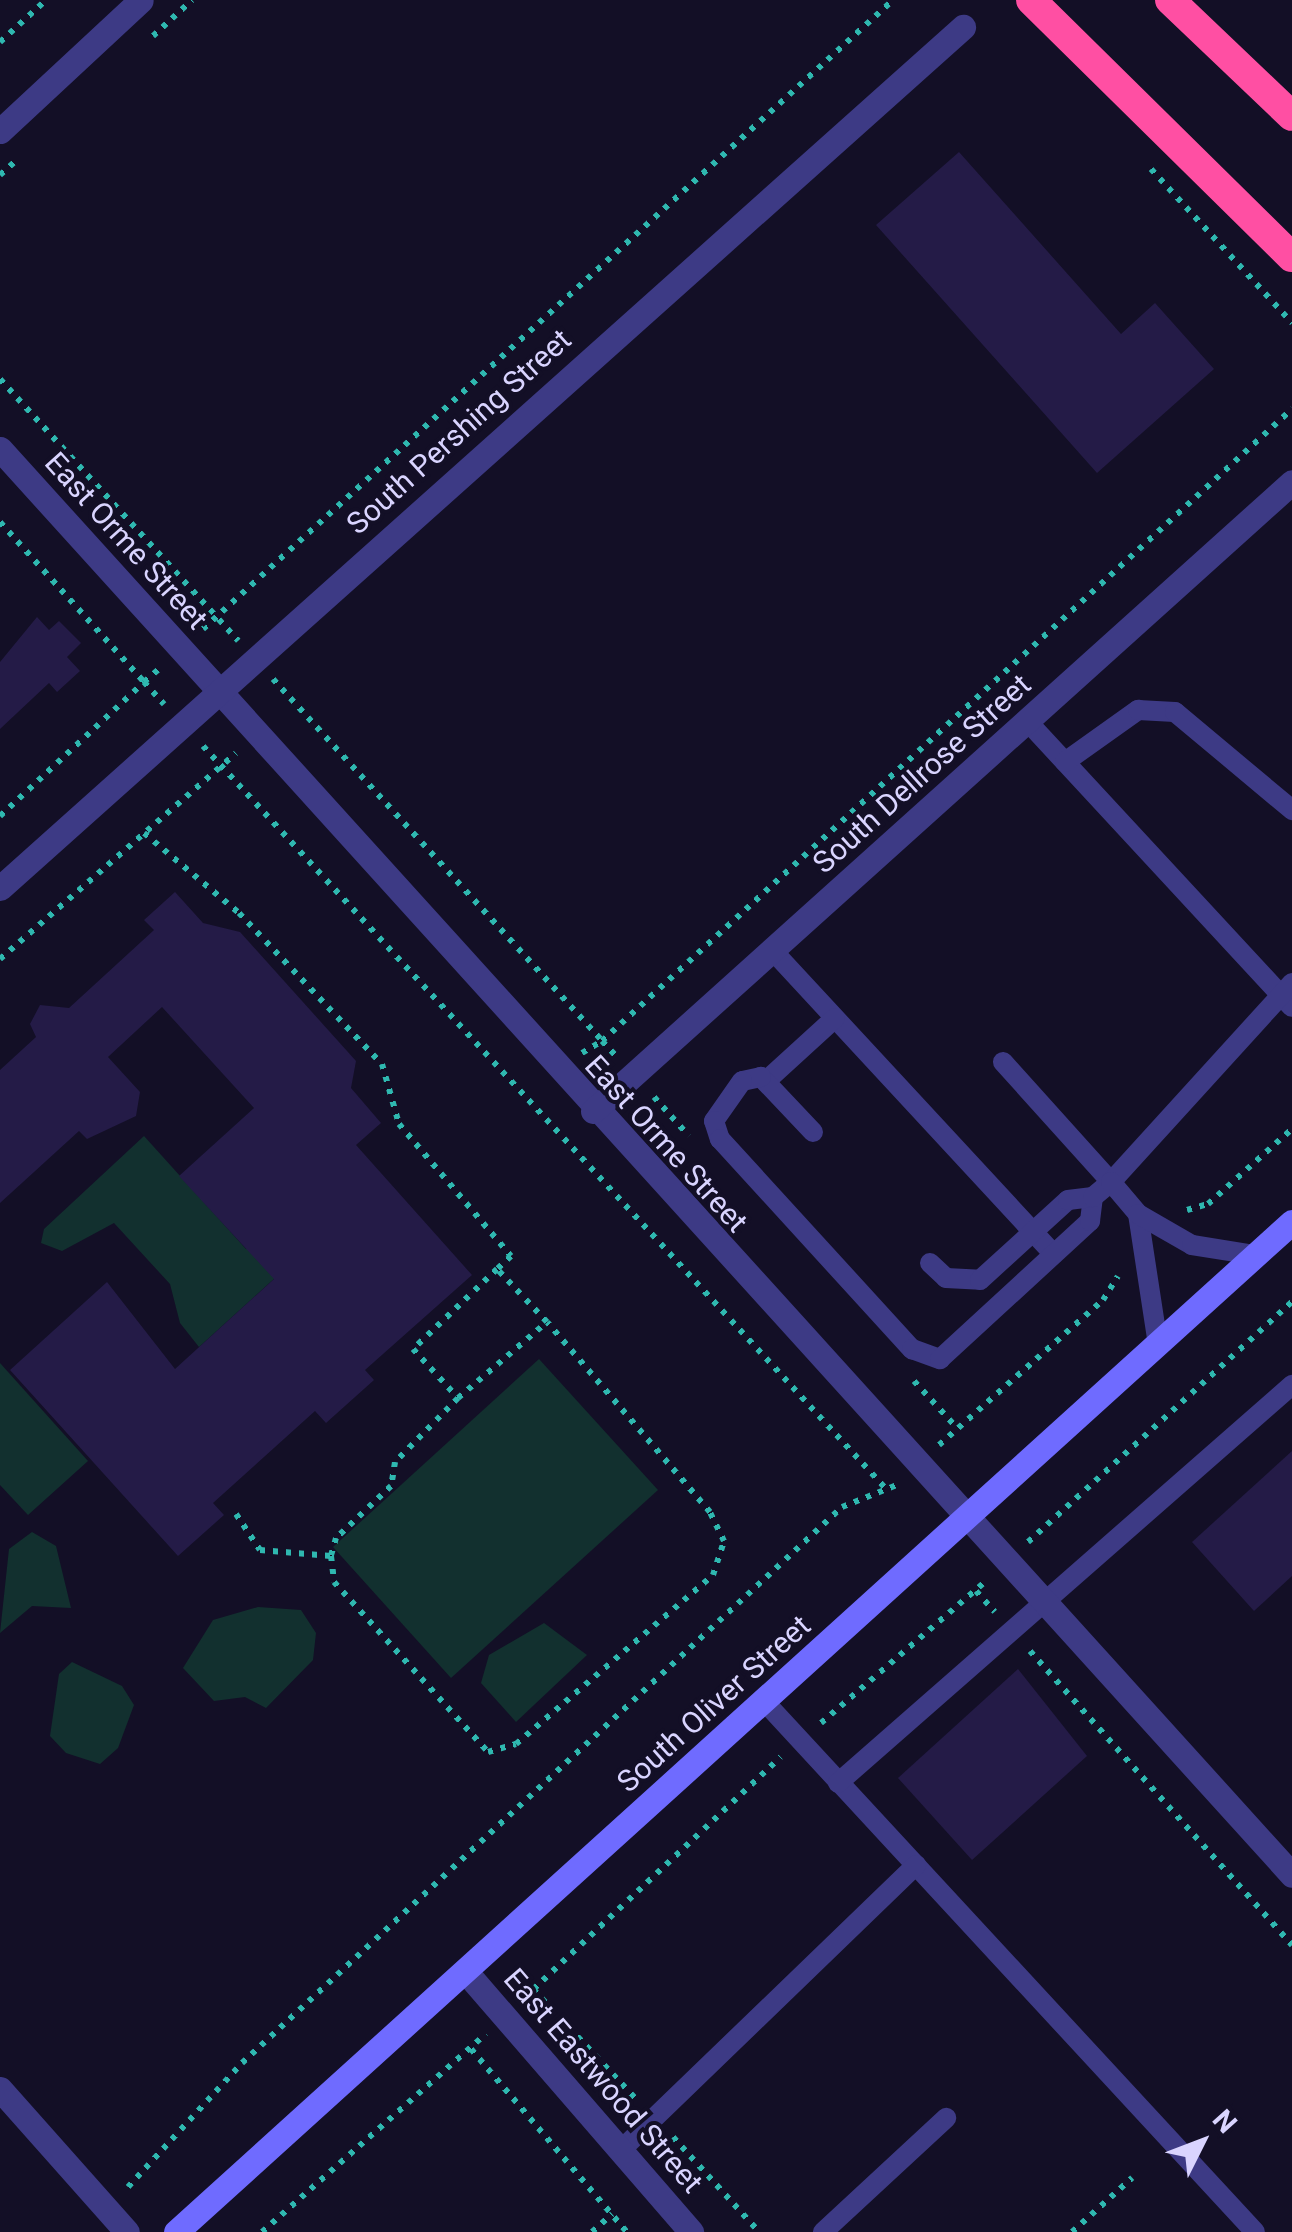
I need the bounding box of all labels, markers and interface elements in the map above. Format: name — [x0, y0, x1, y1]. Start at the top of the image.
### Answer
street label: South Pershing Street — [339, 322, 579, 542]
street label: East Orme Street — [37, 445, 215, 637]
street label: South Dellrose Street — [806, 667, 1038, 881]
street label: East Orme Street — [577, 1048, 755, 1240]
street label: South Oliver Street — [610, 1608, 818, 1800]
street label: East Eastwood Street — [496, 1962, 710, 2200]
north arrow — [1152, 2092, 1252, 2192]
text: N — [1206, 2103, 1244, 2140]

